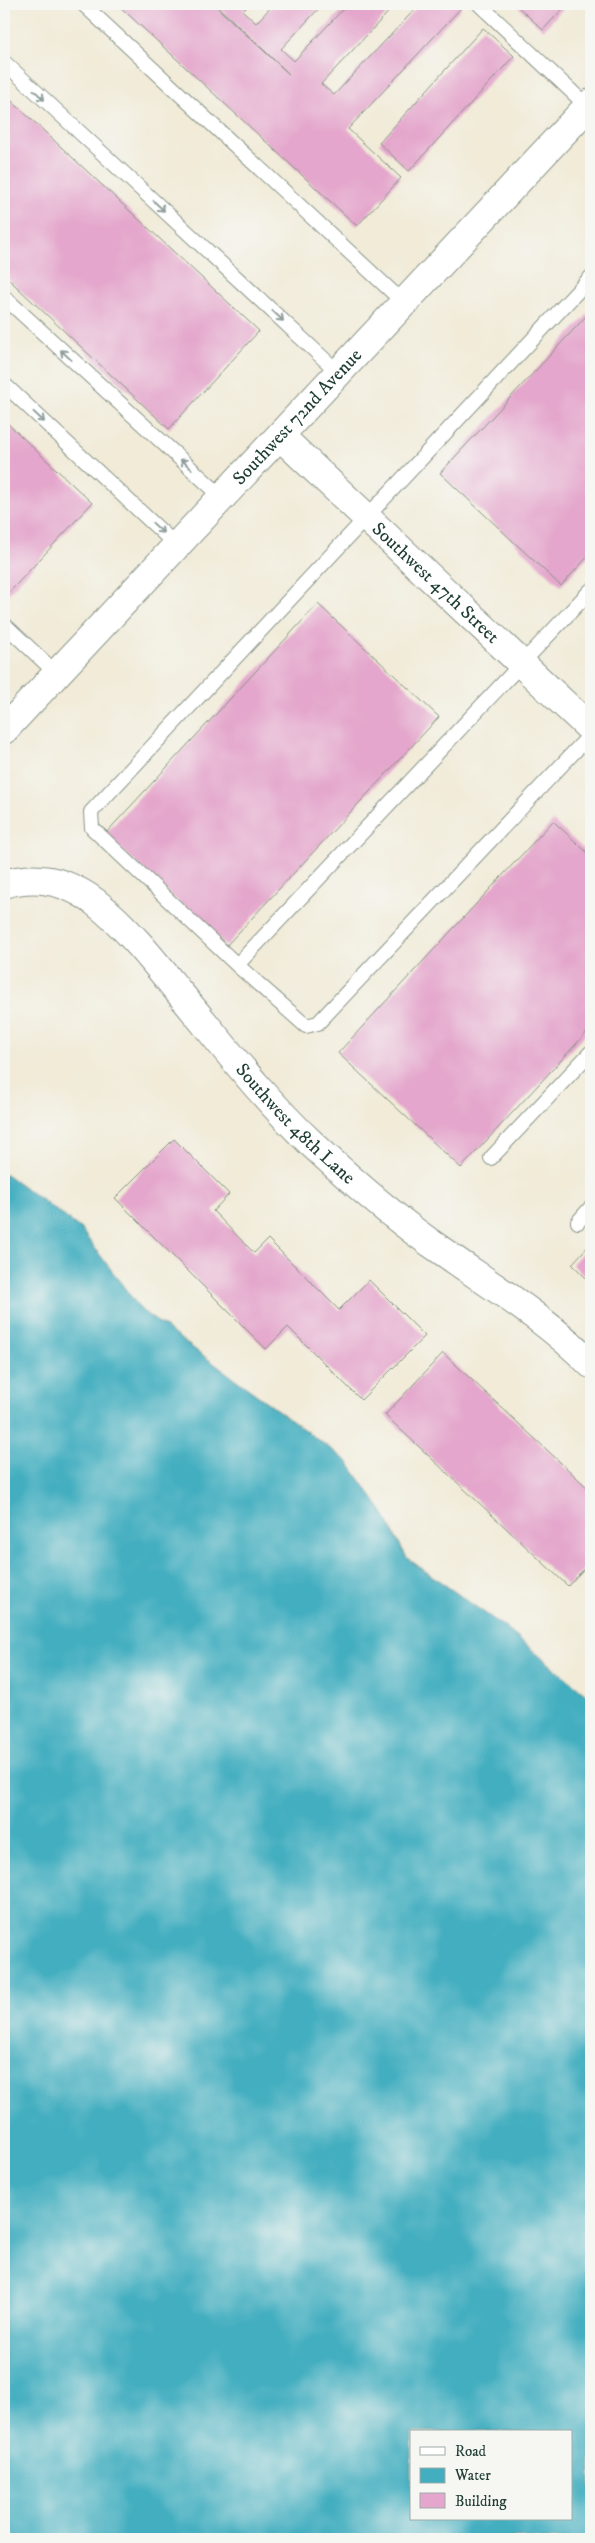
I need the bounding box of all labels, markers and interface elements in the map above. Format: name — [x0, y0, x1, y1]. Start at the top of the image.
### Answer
one-way arrow — [33, 89, 46, 101]
one-way arrow — [152, 200, 165, 212]
one-way arrow — [271, 311, 284, 322]
street label: Southwest 72nd Avenue — [228, 344, 367, 490]
one-way arrow — [60, 349, 73, 361]
one-way arrow — [33, 411, 46, 423]
one-way arrow — [180, 459, 193, 470]
street label: Southwest 47th Street — [367, 517, 504, 648]
one-way arrow — [152, 522, 165, 534]
street label: Southwest 48th Lane — [231, 1059, 360, 1189]
legend — [410, 2430, 572, 2520]
text: Road — [455, 2442, 487, 2461]
text: Water — [454, 2466, 491, 2485]
text: Building — [455, 2492, 507, 2511]

